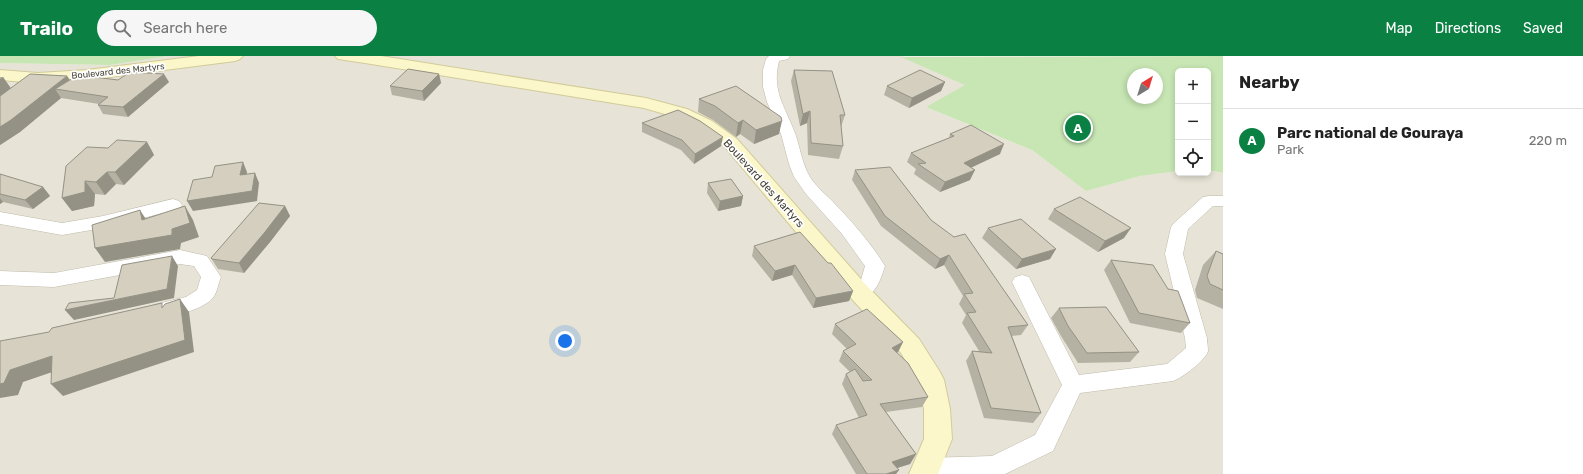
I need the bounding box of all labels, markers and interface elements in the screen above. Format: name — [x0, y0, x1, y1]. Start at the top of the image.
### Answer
search box — [97, 10, 377, 46]
text: Trailo — [20, 17, 73, 40]
icon: search — [111, 17, 133, 39]
text: Search here — [143, 19, 227, 37]
text: Map — [1386, 20, 1413, 37]
text: Directions — [1435, 20, 1501, 37]
text: Saved — [1523, 20, 1563, 37]
street label: Boulevard des Martyrs — [71, 61, 165, 81]
north arrow — [1127, 68, 1163, 104]
map controls — [1175, 68, 1211, 176]
button: + — [1175, 68, 1211, 104]
text: Nearby — [1239, 72, 1300, 92]
button: − — [1175, 104, 1211, 140]
pin: A — [1065, 113, 1091, 143]
text: Parc national de Gouraya — [1277, 124, 1463, 142]
text: A — [1247, 133, 1257, 148]
text: 220 m — [1529, 133, 1567, 148]
street label: Boulevard des Martyrs — [721, 137, 807, 230]
button: locate — [1175, 140, 1211, 176]
text: Park — [1277, 142, 1304, 157]
your location — [555, 331, 575, 351]

